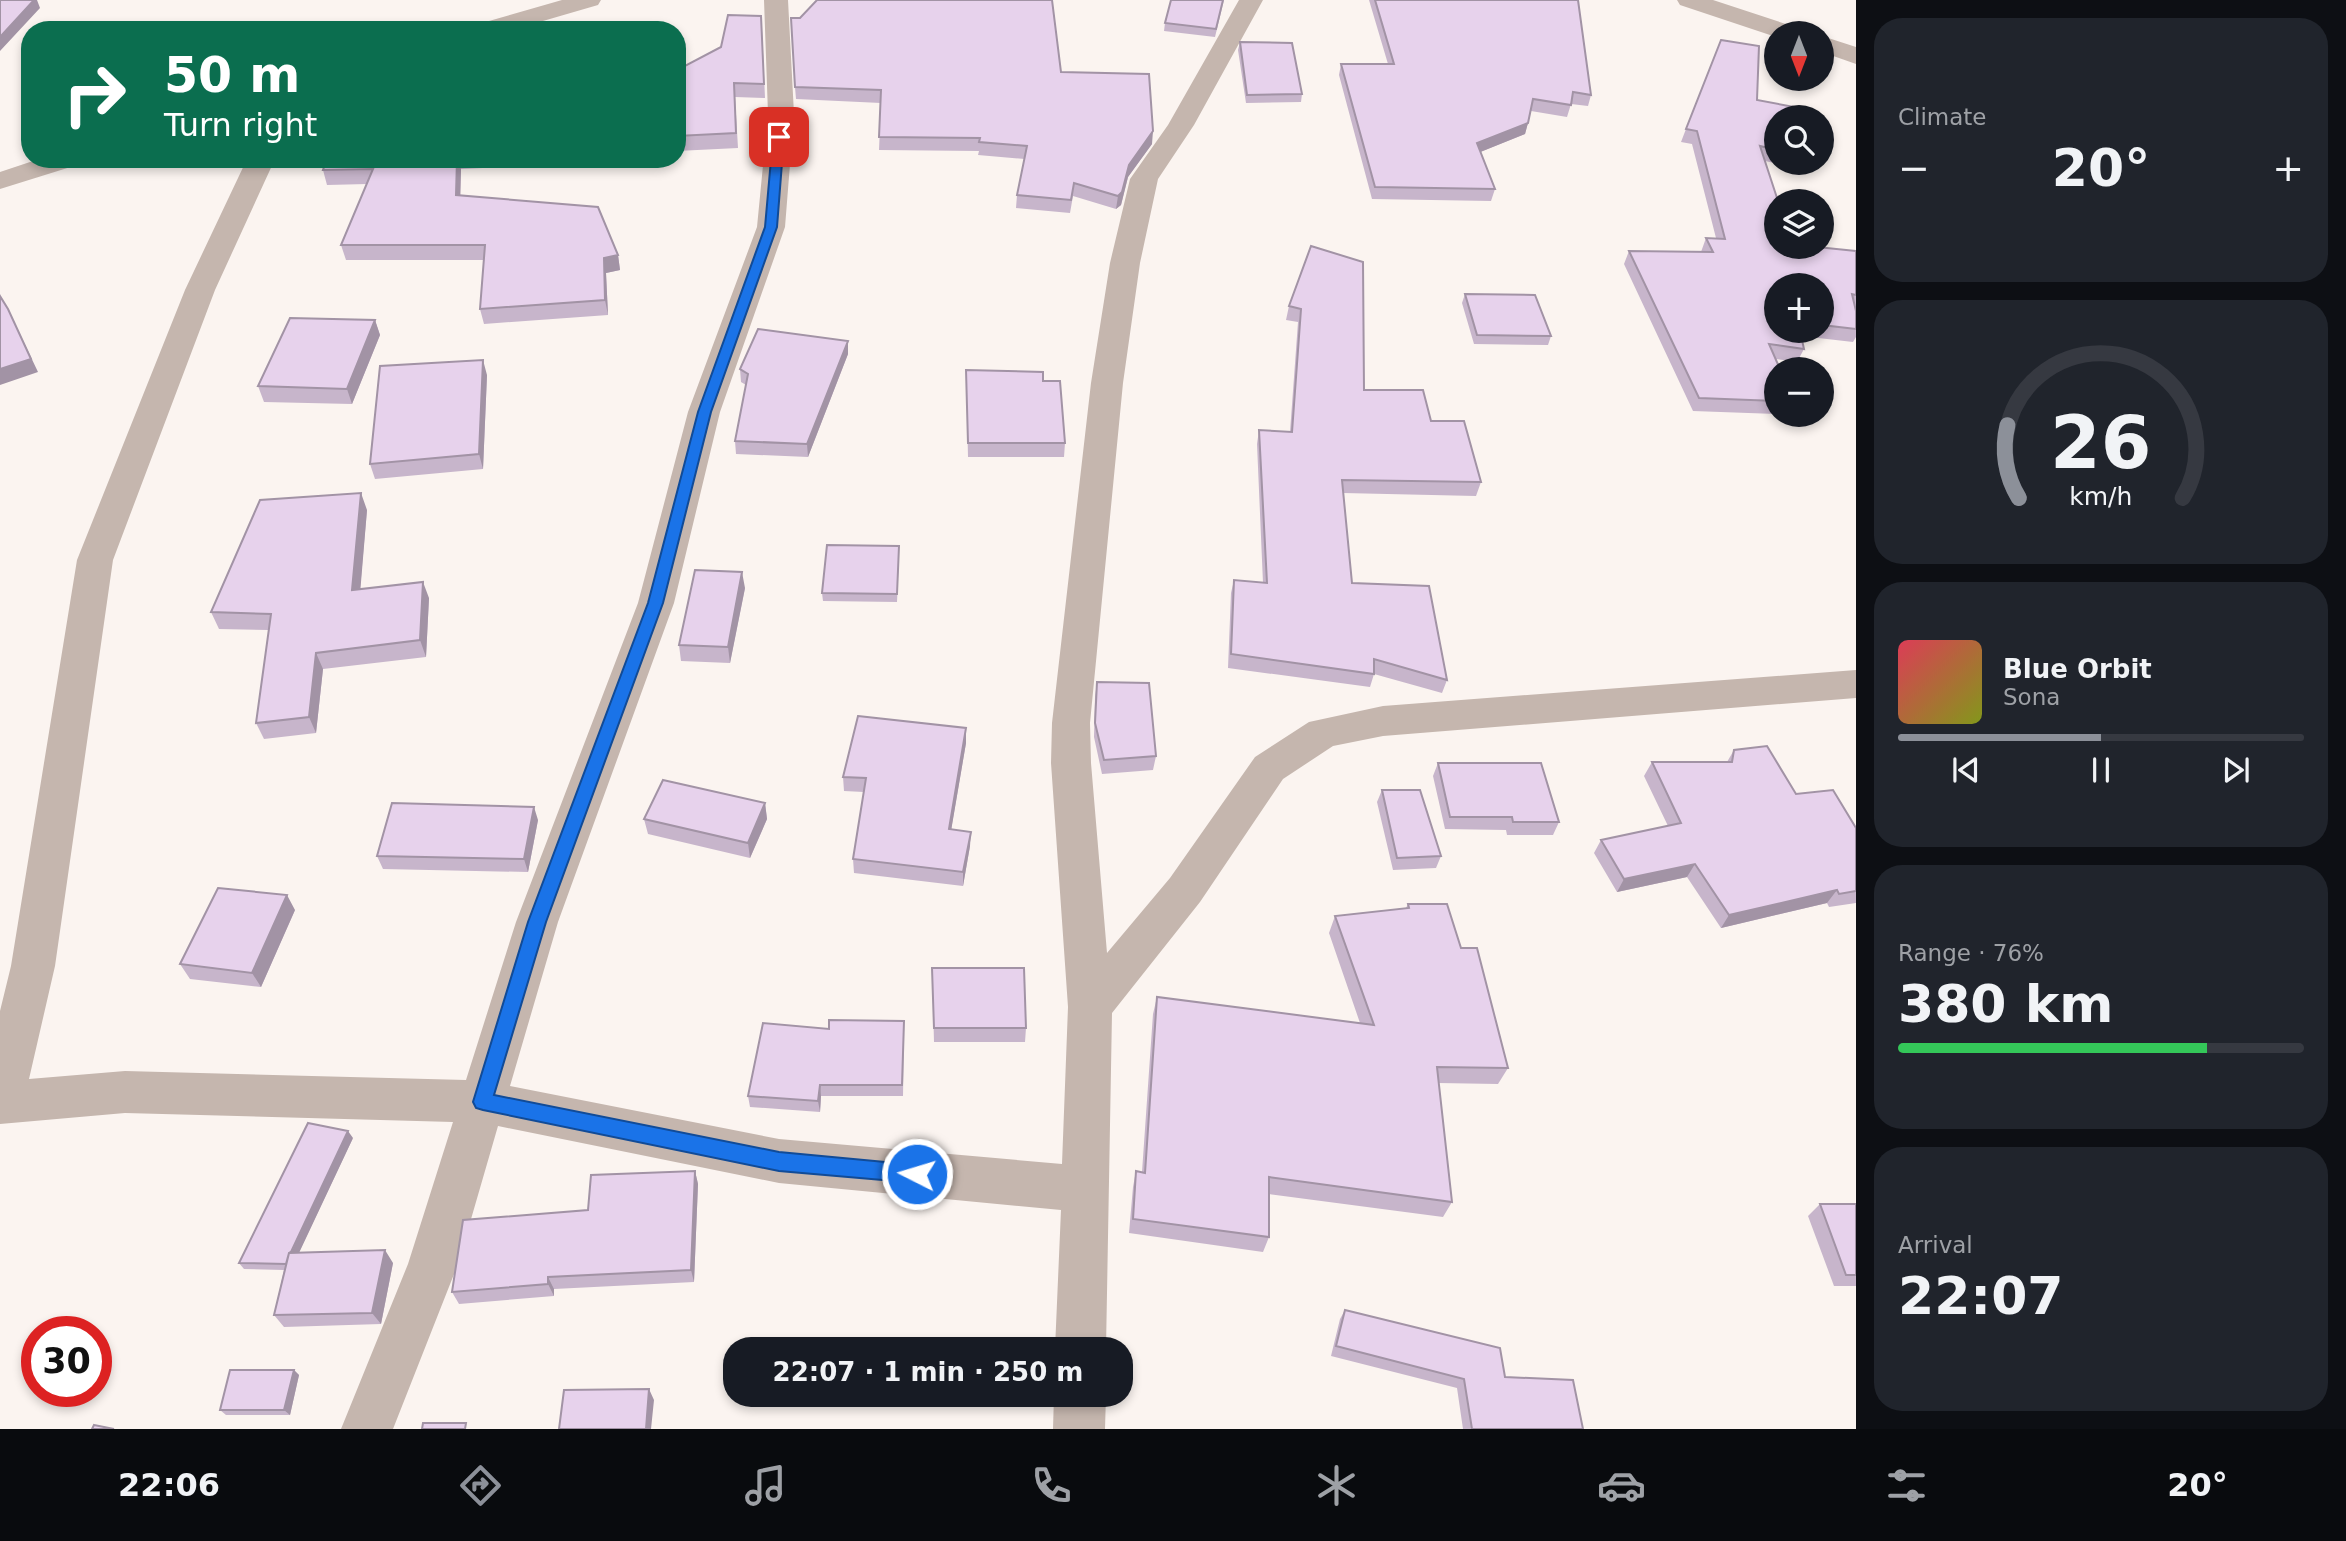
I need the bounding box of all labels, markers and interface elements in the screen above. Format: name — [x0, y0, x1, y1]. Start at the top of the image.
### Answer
north arrow — [1764, 21, 1834, 91]
map controls — [1764, 21, 1834, 427]
text: 50 m — [164, 47, 300, 104]
icon: right — [49, 49, 140, 140]
text: Climate — [1898, 104, 1987, 130]
button: search — [1764, 105, 1834, 175]
text: Turn right — [164, 106, 317, 144]
pin — [749, 107, 809, 167]
icon: arrive — [760, 118, 798, 156]
text: 20° — [2052, 138, 2150, 198]
text: − — [1898, 146, 1930, 190]
text: + — [2272, 146, 2304, 190]
button: layers — [1764, 189, 1834, 259]
button: + — [1764, 273, 1834, 343]
button: − — [1764, 357, 1834, 427]
text: 26 — [2050, 401, 2152, 486]
text: km/h — [2069, 482, 2133, 511]
text: Blue Orbit — [2003, 654, 2152, 684]
text: Sona — [2003, 684, 2060, 710]
icon: previous — [1947, 751, 1985, 789]
icon: pause — [2082, 751, 2120, 789]
icon: next — [2217, 751, 2255, 789]
text: Range · 76% — [1898, 940, 2044, 966]
text: 380 km — [1898, 974, 2113, 1034]
position arrow — [880, 1137, 954, 1211]
text: Arrival — [1898, 1232, 1973, 1258]
text: 22:07 — [1898, 1266, 2064, 1326]
speed limit sign: 30 — [21, 1316, 112, 1407]
text: 22:07 · 1 min · 250 m — [773, 1357, 1083, 1387]
icon: directions — [456, 1461, 505, 1510]
icon: music — [741, 1461, 790, 1510]
icon: phone — [1027, 1461, 1076, 1510]
icon: climate — [1312, 1461, 1361, 1510]
icon: car — [1597, 1461, 1646, 1510]
icon: filters — [1882, 1461, 1931, 1510]
text: 22:06 — [118, 1466, 220, 1504]
text: 20° — [2167, 1466, 2228, 1504]

